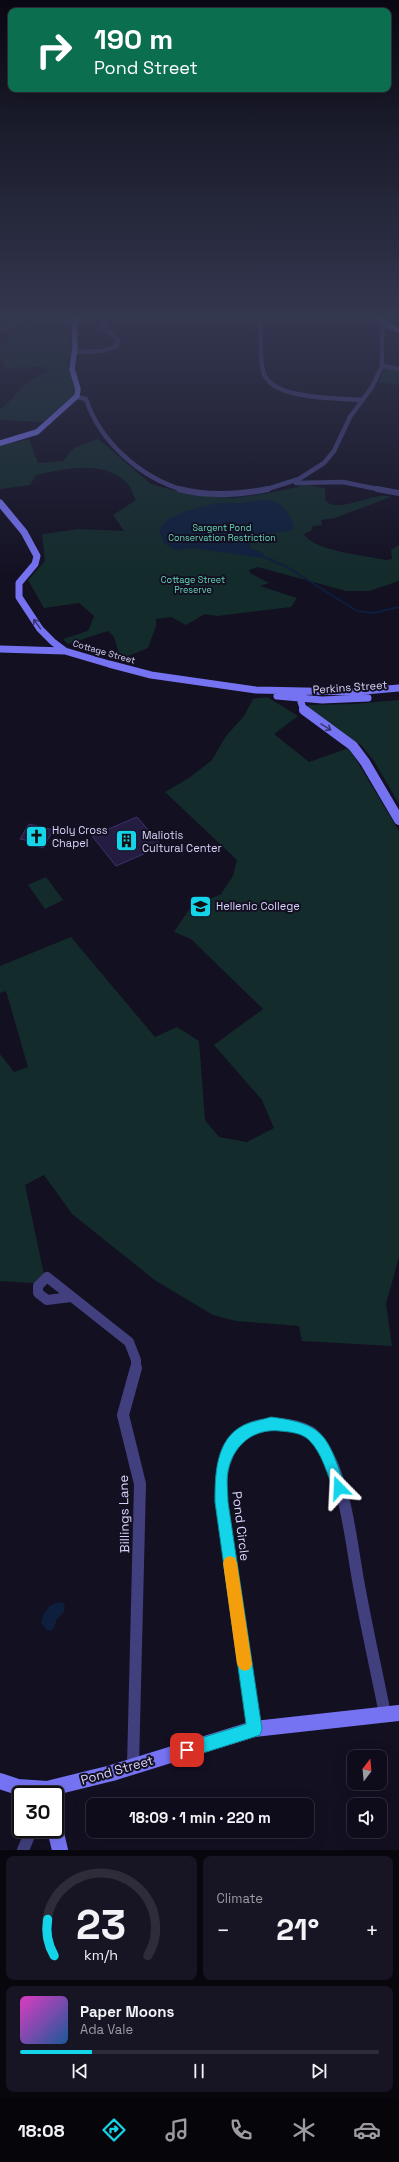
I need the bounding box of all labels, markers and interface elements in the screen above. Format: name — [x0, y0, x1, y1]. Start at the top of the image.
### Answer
text: 190 m — [94, 21, 173, 57]
icon: right — [28, 24, 80, 76]
text: Pond Street — [94, 56, 198, 79]
park label: Sargent Pond Conservation Restriction — [168, 522, 276, 544]
park label: Cottage Street Preserve — [161, 574, 225, 596]
one-way arrow — [33, 619, 41, 630]
street label: Cottage Street — [71, 637, 137, 667]
street label: Perkins Street — [312, 677, 388, 697]
one-way arrow — [320, 723, 331, 731]
church icon: Holy Cross Chapel — [24, 823, 50, 849]
place label: Holy Cross Chapel — [52, 823, 108, 850]
building icon: Maliotis Cultural Center — [114, 828, 140, 854]
place label: Maliotis Cultural Center — [142, 828, 222, 855]
school or university icon: Hellenic College — [187, 893, 213, 919]
place label: Hellenic College — [216, 899, 300, 913]
position arrow — [318, 1467, 360, 1509]
street label: Billings Lane — [115, 1475, 133, 1553]
street label: Pond Circle — [228, 1490, 254, 1562]
pin — [170, 1733, 204, 1767]
icon: arrive — [176, 1739, 198, 1761]
north arrow — [347, 1750, 387, 1790]
map controls — [347, 1750, 387, 1838]
street label: Pond Street — [79, 1751, 155, 1789]
speed limit sign: 30 — [12, 1786, 64, 1838]
button: sound — [347, 1798, 387, 1838]
text: 18:09 · 1 min · 220 m — [129, 1808, 271, 1827]
text: Climate — [217, 1890, 263, 1907]
text: 23 — [76, 1898, 126, 1951]
text: 21° — [276, 1910, 319, 1949]
text: − — [217, 1916, 230, 1944]
text: + — [365, 1916, 379, 1944]
text: km/h — [84, 1946, 118, 1964]
text: Paper Moons — [80, 2002, 174, 2021]
text: Ada Vale — [80, 2021, 133, 2038]
icon: previous — [69, 2060, 91, 2082]
icon: pause — [188, 2060, 210, 2082]
icon: next — [308, 2060, 330, 2082]
icon: directions — [100, 2116, 128, 2144]
icon: music — [163, 2116, 191, 2144]
icon: phone — [227, 2116, 255, 2144]
icon: climate — [290, 2116, 318, 2144]
icon: car — [353, 2116, 381, 2144]
text: 18:08 — [18, 2119, 64, 2142]

